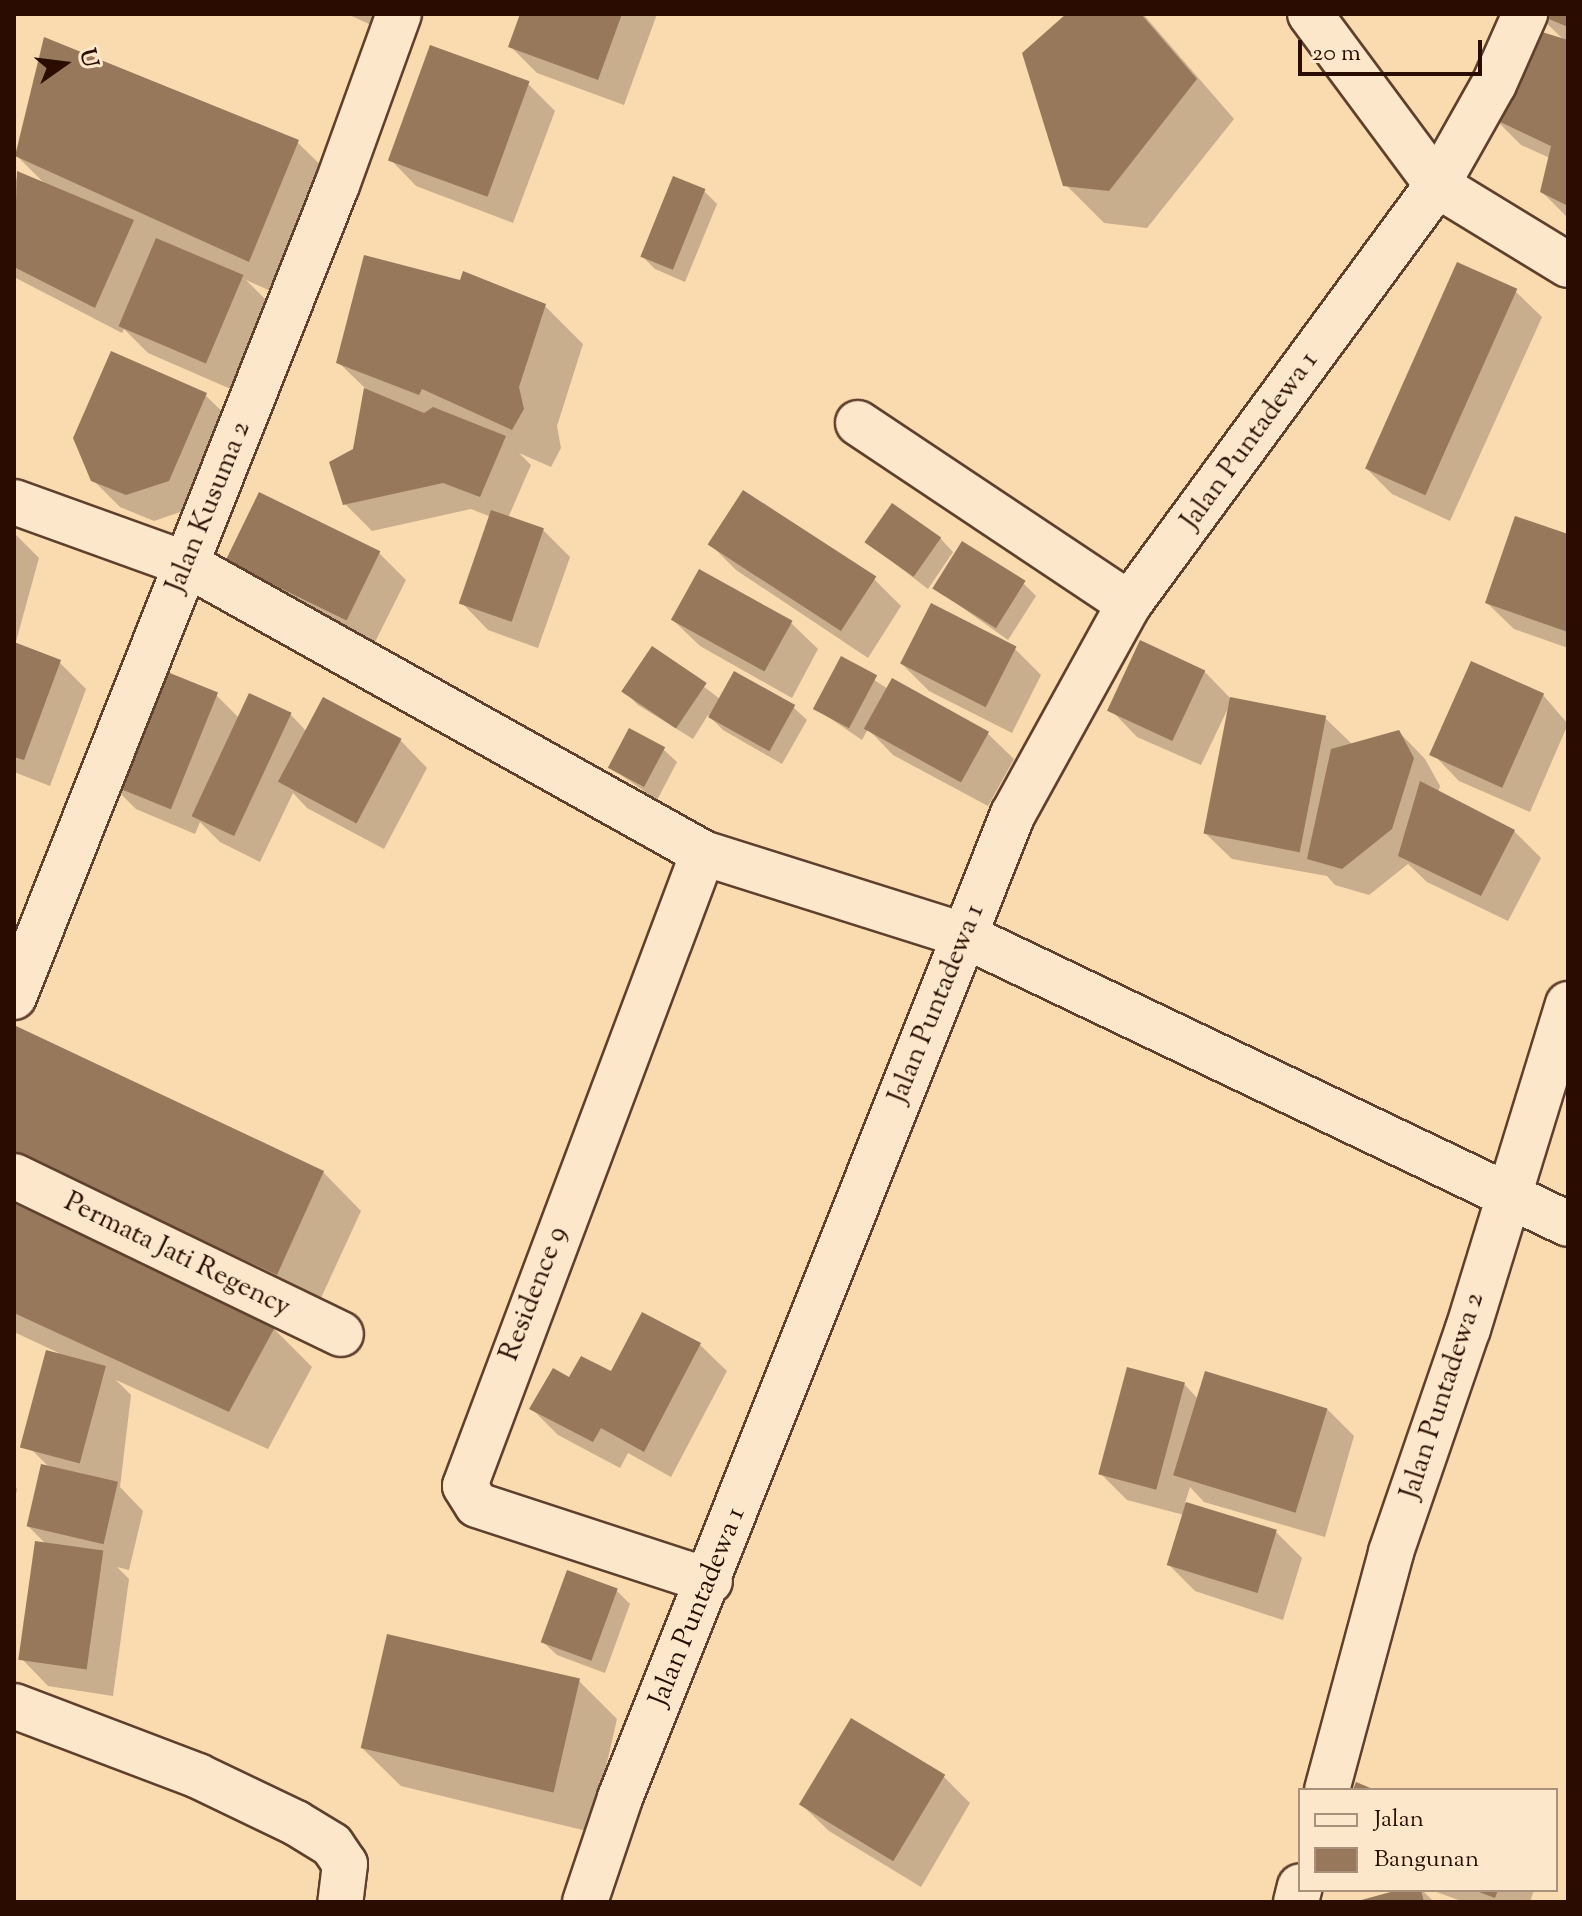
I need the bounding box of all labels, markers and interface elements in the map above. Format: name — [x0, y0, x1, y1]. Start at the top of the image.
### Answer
north arrow — [24, 24, 104, 104]
scale bar — [1302, 24, 1486, 74]
text: 20 m — [1312, 37, 1361, 71]
text: U — [70, 46, 105, 71]
street label: Jalan Puntadewa 1 — [1174, 346, 1326, 536]
street label: Jalan Kusuma 2 — [159, 416, 259, 598]
street label: Jalan Puntadewa 1 — [882, 900, 992, 1108]
street label: Permata Jati Regency — [58, 1186, 296, 1324]
street label: Residence 9 — [493, 1222, 575, 1366]
street label: Jalan Puntadewa 2 — [1394, 1288, 1492, 1504]
street label: Jalan Puntadewa 1 — [643, 1503, 753, 1711]
legend — [1298, 1788, 1558, 1892]
text: Jalan — [1374, 1803, 1424, 1837]
text: Bangunan — [1374, 1843, 1479, 1877]

